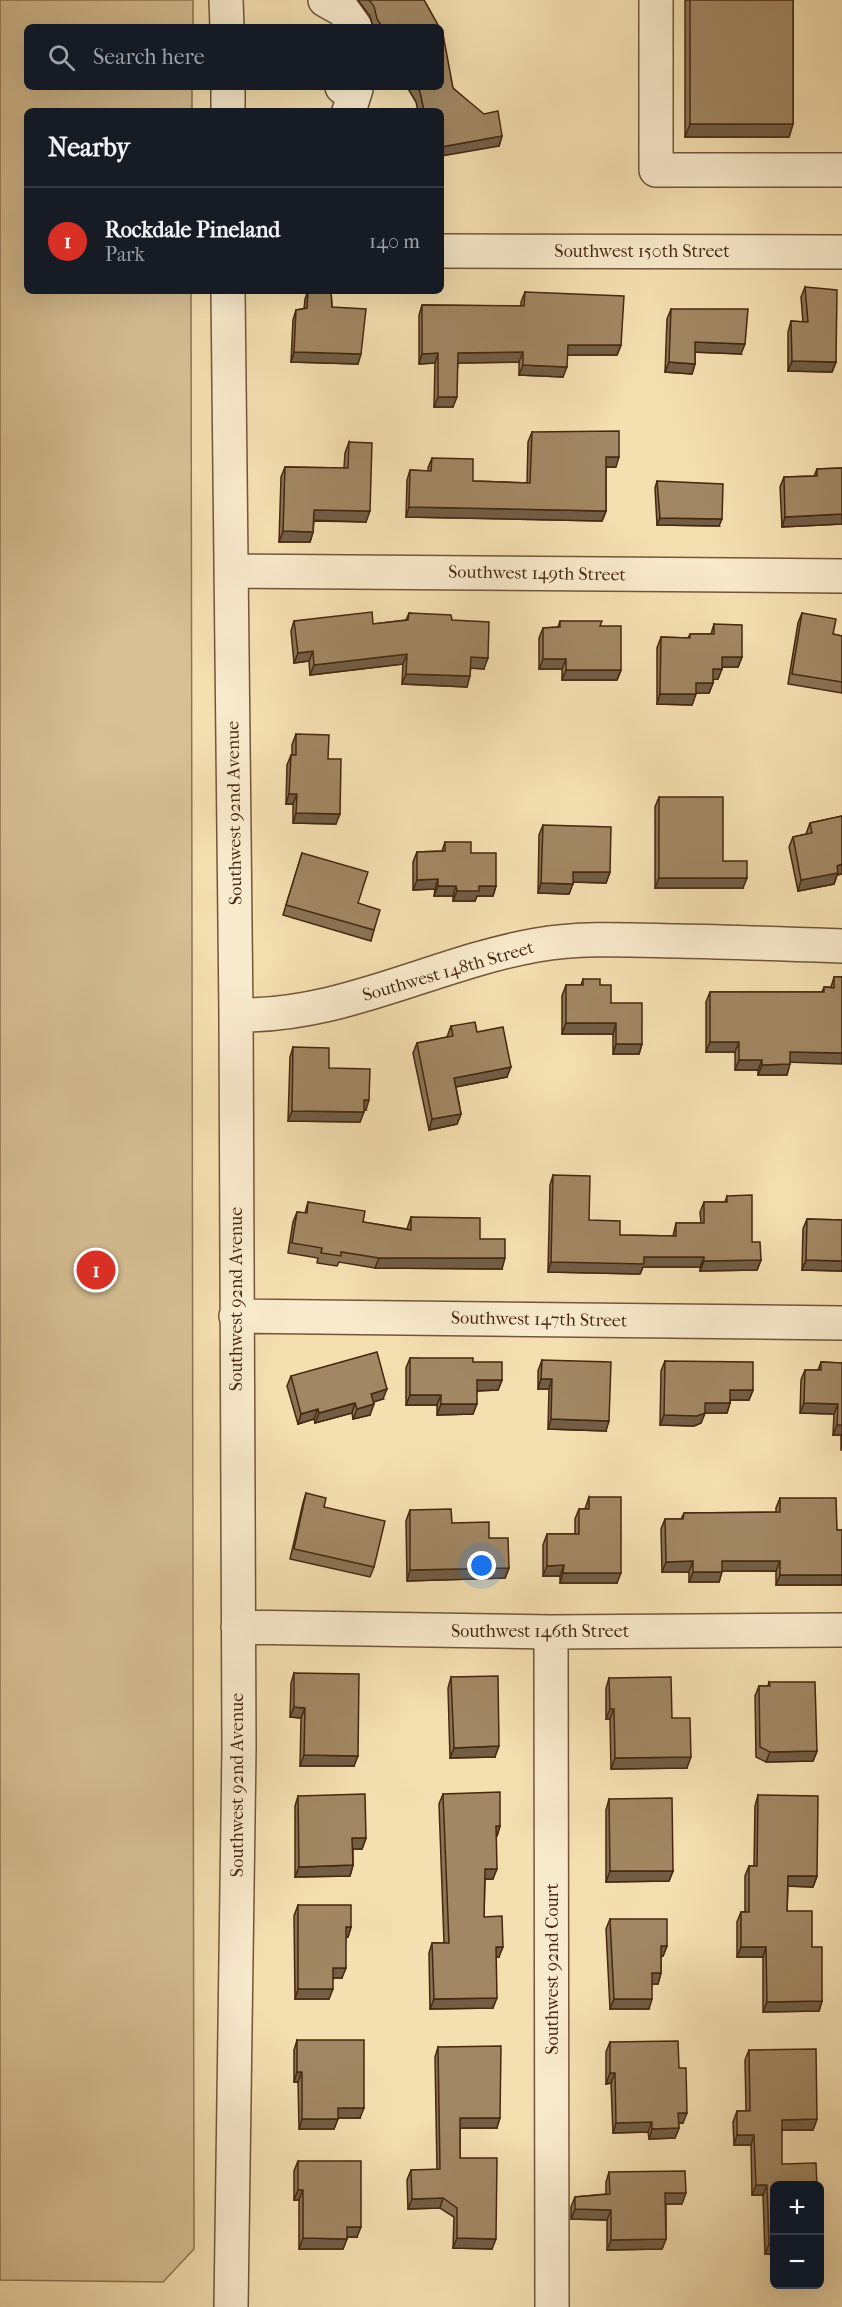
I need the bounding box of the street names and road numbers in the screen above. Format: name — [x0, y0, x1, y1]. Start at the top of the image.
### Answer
street label: Southwest 150th Street — [554, 241, 730, 262]
street label: Southwest 149th Street — [448, 561, 627, 586]
street label: Southwest 92nd Avenue — [222, 721, 247, 905]
street label: Southwest 148th Street — [360, 937, 537, 1006]
street label: Southwest 92nd Avenue — [226, 1207, 247, 1391]
street label: Southwest 147th Street — [451, 1307, 628, 1332]
street label: Southwest 146th Street — [451, 1621, 630, 1642]
street label: Southwest 92nd Avenue — [227, 1693, 248, 1877]
street label: Southwest 92nd Court — [542, 1883, 563, 2055]

